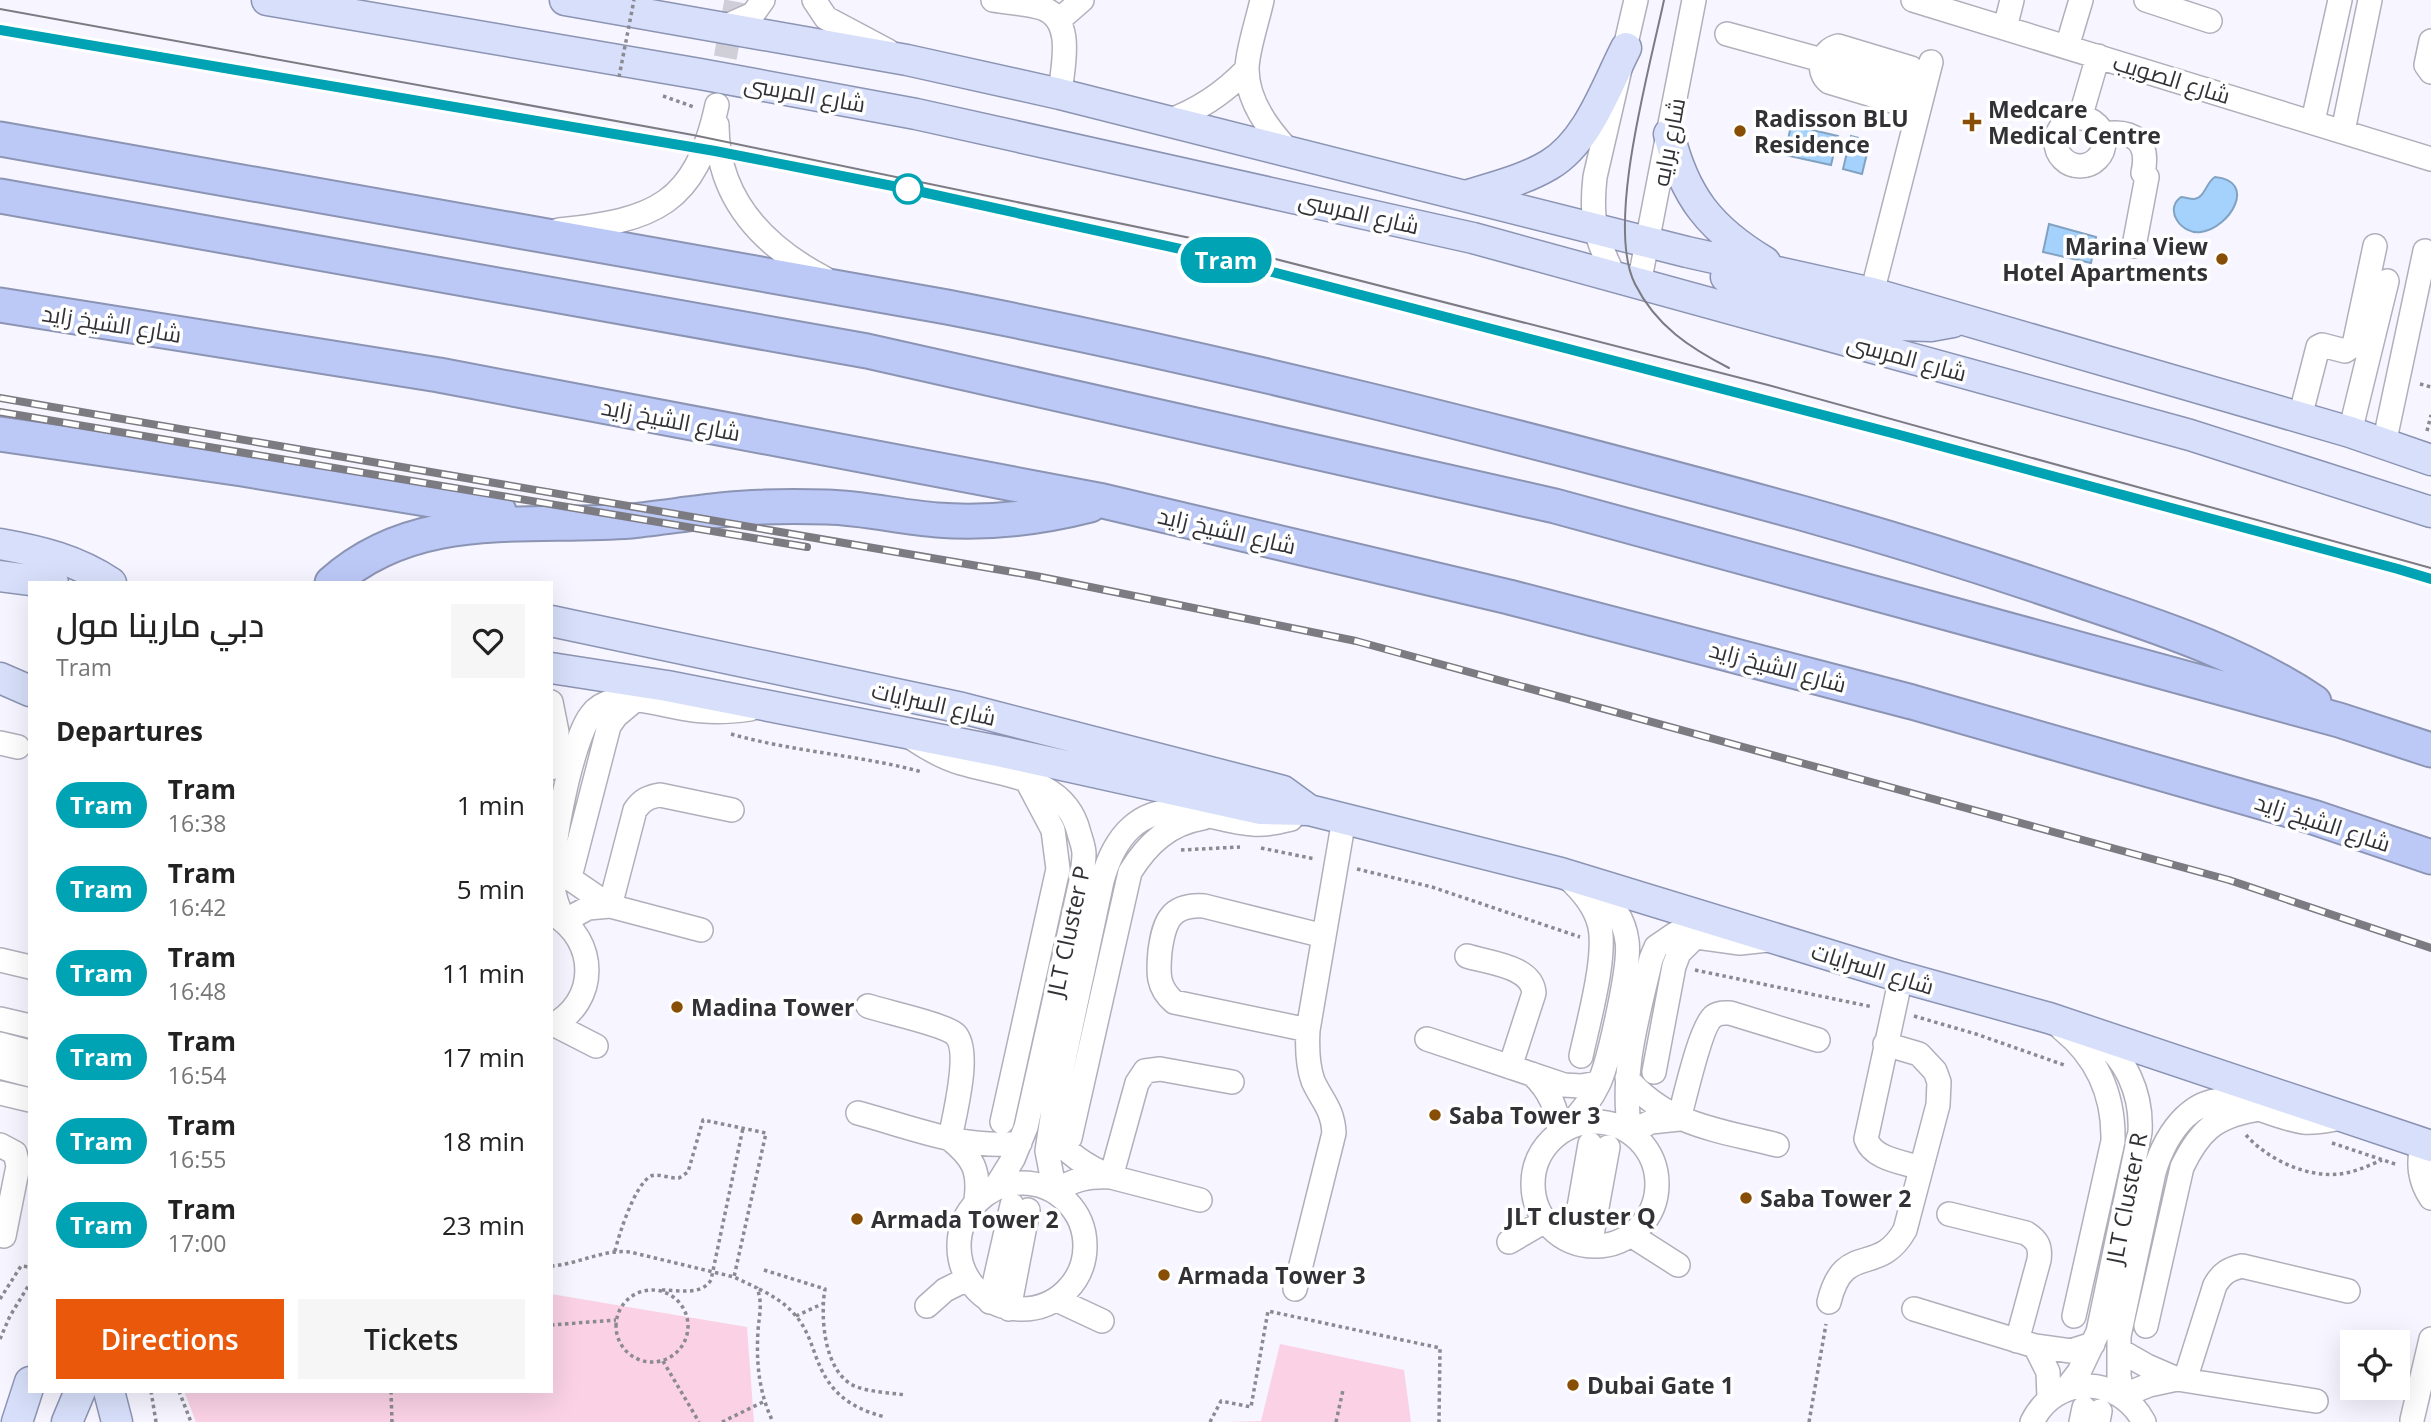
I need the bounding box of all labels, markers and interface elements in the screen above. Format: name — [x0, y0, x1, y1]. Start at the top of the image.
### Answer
street label: شارع الصويب — [2109, 45, 2234, 112]
street label: شارع المرسى — [742, 67, 868, 120]
place label: Medcare Medical Centre — [1988, 93, 2161, 151]
street label: شارع برايه — [1644, 95, 1693, 189]
place label: Radisson BLU Residence — [1754, 102, 1909, 160]
marker: Medcare Medical Centre — [1962, 112, 1982, 132]
marker: Radisson BLU Residence — [1732, 123, 1748, 139]
unlabelled marker — [893, 174, 923, 204]
street label: شارع المرسى — [1295, 183, 1422, 242]
place label: Marina View Hotel Apartments — [2002, 230, 2208, 288]
line badge: Tram — [1177, 237, 1275, 283]
text: Tram — [1195, 243, 1257, 276]
marker: Marina View Hotel Apartments — [2214, 251, 2230, 267]
street label: شارع الشيخ زايد — [40, 296, 184, 351]
street label: شارع المرسى — [1843, 326, 1970, 389]
street label: شارع الشيخ زايد — [599, 390, 743, 449]
street label: شارع الشيخ زايد — [1155, 499, 1299, 562]
text: دبي مارينا مول — [56, 602, 264, 647]
button: heart — [451, 604, 525, 678]
street label: شارع الشيخ زايد — [1706, 632, 1850, 701]
text: Tram — [56, 651, 112, 683]
street label: شارع السرايات — [868, 673, 999, 734]
text: Departures — [56, 713, 203, 749]
text: Tram — [168, 771, 236, 807]
street label: شارع الشيخ زايد — [2251, 785, 2395, 860]
text: 1 min — [457, 787, 525, 823]
text: Tram — [70, 788, 133, 821]
text: 16:38 — [168, 807, 227, 839]
text: Tram — [168, 855, 236, 891]
street label: JLT Cluster P — [1038, 863, 1097, 1001]
text: 5 min — [457, 871, 525, 907]
text: Tram — [70, 872, 133, 905]
text: 16:42 — [168, 891, 227, 923]
street label: شارع السرايات — [1807, 934, 1938, 1003]
text: Tram — [168, 939, 236, 975]
text: 11 min — [442, 955, 525, 991]
text: Tram — [70, 956, 133, 989]
text: 16:48 — [168, 975, 227, 1007]
place label: Madina Tower — [691, 991, 854, 1023]
marker: Madina Tower — [669, 999, 685, 1015]
text: Tram — [168, 1023, 236, 1059]
text: 17 min — [442, 1039, 525, 1075]
text: Tram — [70, 1040, 133, 1073]
text: 16:54 — [168, 1059, 227, 1091]
place label: Saba Tower 3 — [1449, 1099, 1600, 1131]
text: Tram — [168, 1107, 236, 1143]
marker: Saba Tower 3 — [1427, 1107, 1443, 1123]
text: 18 min — [442, 1123, 525, 1159]
text: Tram — [70, 1124, 133, 1157]
street label: JLT Cluster R — [2097, 1130, 2154, 1268]
text: 16:55 — [168, 1143, 227, 1175]
place label: Saba Tower 2 — [1760, 1182, 1911, 1214]
marker: Saba Tower 2 — [1738, 1190, 1754, 1206]
text: Tram — [168, 1191, 236, 1227]
district label: JLT cluster Q — [1504, 1199, 1656, 1232]
place label: Armada Tower 2 — [871, 1203, 1059, 1235]
text: 23 min — [442, 1207, 525, 1243]
text: Tram — [70, 1208, 133, 1241]
marker: Armada Tower 2 — [849, 1211, 865, 1227]
text: 17:00 — [168, 1227, 227, 1259]
place label: Armada Tower 3 — [1178, 1259, 1366, 1291]
marker: Armada Tower 3 — [1156, 1267, 1172, 1283]
button: Directions — [56, 1299, 284, 1379]
button: Tickets — [298, 1299, 525, 1379]
map controls — [2340, 1330, 2410, 1400]
button: locate — [2340, 1330, 2410, 1400]
place label: Dubai Gate 1 — [1587, 1369, 1734, 1401]
marker: Dubai Gate 1 — [1565, 1377, 1581, 1393]

